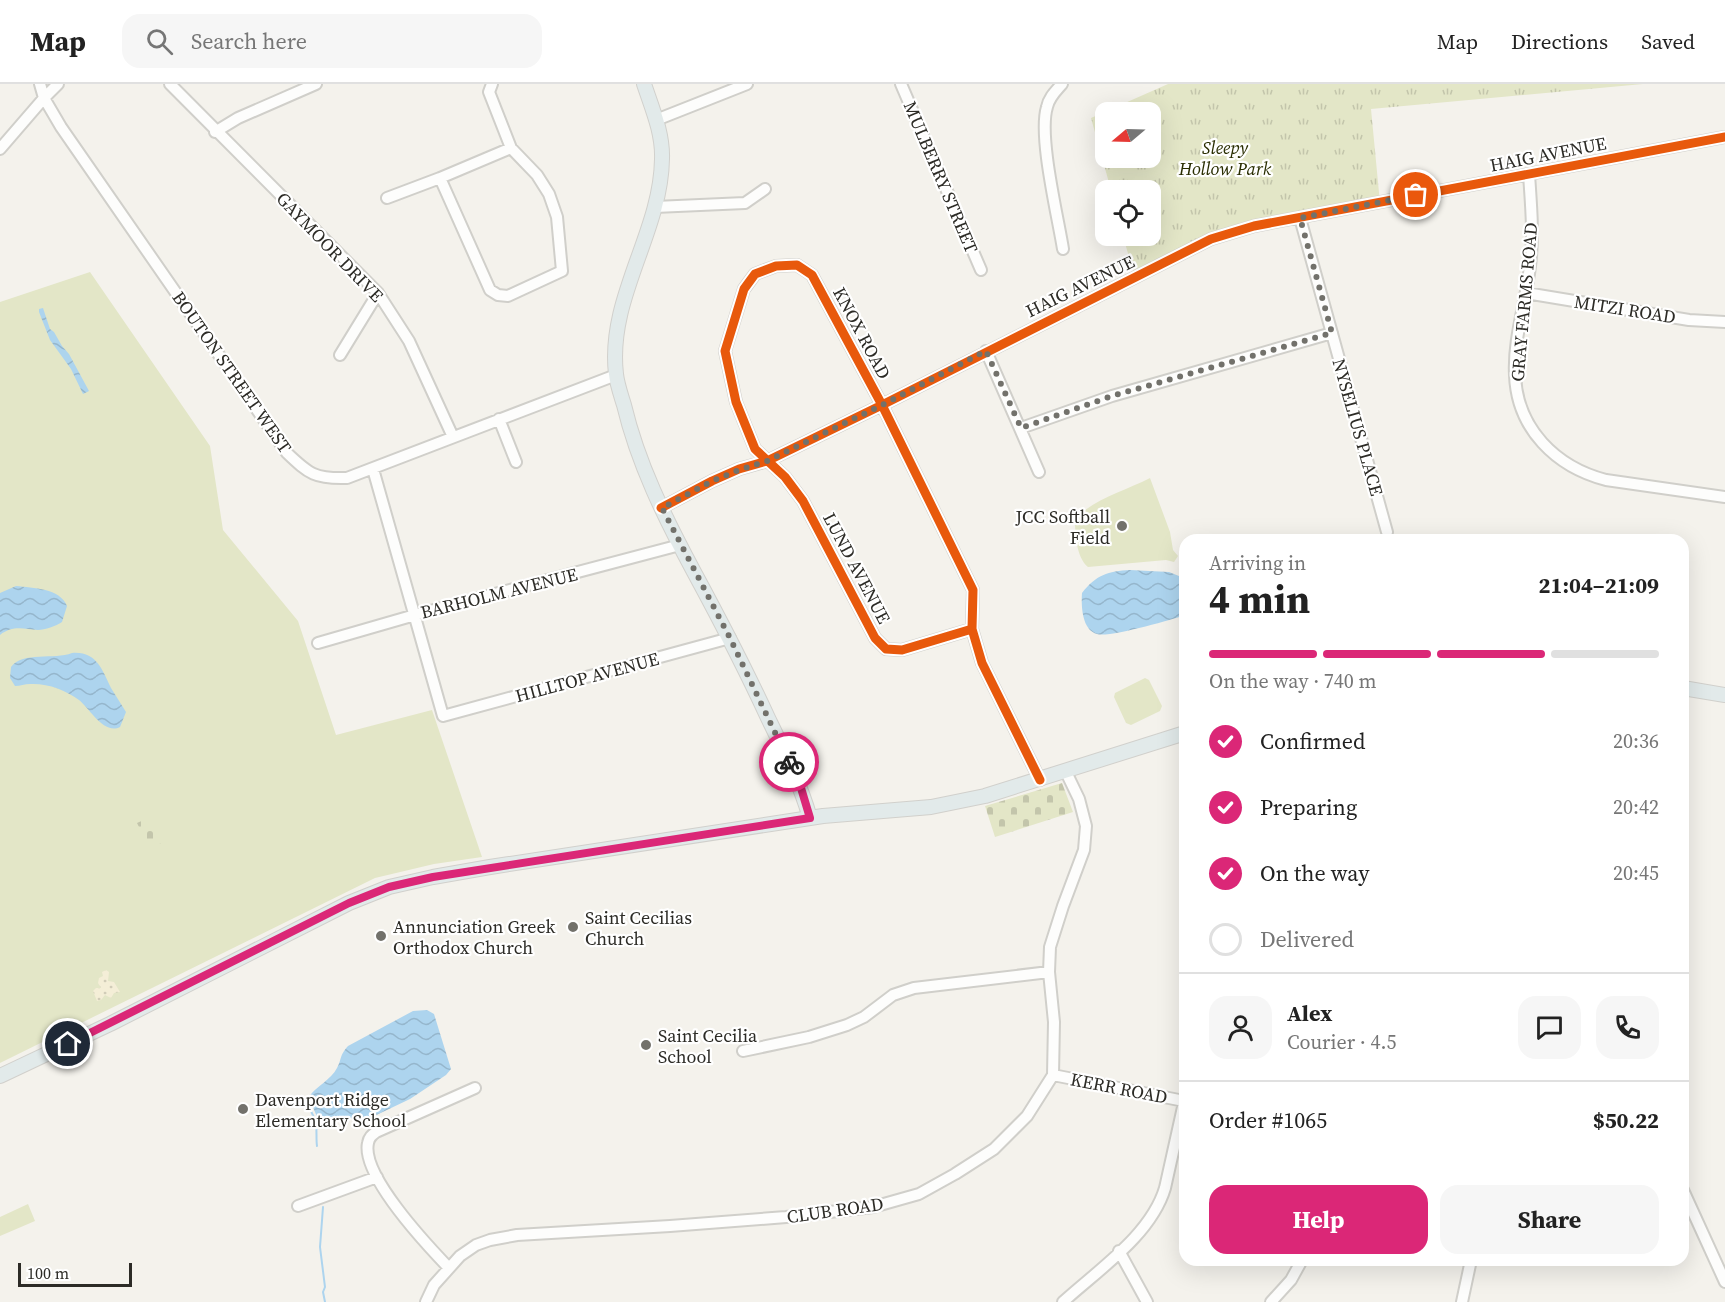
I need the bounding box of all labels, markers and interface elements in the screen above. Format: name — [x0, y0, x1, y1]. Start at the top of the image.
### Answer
search box — [122, 14, 542, 68]
text: Map — [30, 22, 86, 60]
icon: search — [143, 25, 176, 58]
text: Search here — [191, 26, 307, 56]
text: Map — [1437, 27, 1478, 56]
text: Directions — [1511, 27, 1608, 56]
text: Saved — [1641, 27, 1695, 56]
street label: MULBERRY STREET — [898, 97, 984, 257]
north arrow — [1095, 102, 1161, 168]
map controls — [1095, 102, 1161, 246]
street label: HAIG AVENUE — [1488, 130, 1608, 178]
park label: Sleepy Hollow Park — [1178, 135, 1272, 181]
pin — [1390, 169, 1441, 220]
icon: bag — [1399, 178, 1432, 211]
button: locate — [1095, 180, 1161, 246]
street label: GAYMOOR DRIVE — [271, 186, 389, 308]
street label: GRAY FARMS ROAD — [1505, 221, 1543, 383]
street label: HAIG AVENUE — [1021, 249, 1139, 323]
street label: KNOX ROAD — [827, 283, 897, 383]
street label: BOUTON STREET WEST — [167, 286, 298, 458]
street label: MITZI ROAD — [1572, 289, 1678, 329]
street label: NYSELIUS PLACE — [1326, 355, 1390, 499]
place label: JCC Softball Field — [1015, 504, 1110, 550]
street label: LUND AVENUE — [817, 508, 897, 628]
marker: JCC Softball Field — [1115, 519, 1129, 533]
text: Arriving in — [1209, 549, 1306, 577]
street label: BARHOLM AVENUE — [418, 561, 580, 625]
text: 21:04–21:09 — [1539, 570, 1659, 600]
text: 4 min — [1209, 573, 1310, 626]
street label: HILLTOP AVENUE — [512, 646, 662, 708]
text: On the way · 740 m — [1209, 667, 1376, 695]
icon: check — [1209, 725, 1242, 758]
text: Confirmed — [1260, 726, 1365, 756]
text: 20:36 — [1613, 727, 1659, 755]
courier — [759, 732, 819, 792]
icon: bike — [773, 746, 806, 779]
icon: check — [1209, 791, 1242, 824]
text: Preparing — [1260, 792, 1357, 822]
text: 20:42 — [1613, 793, 1659, 821]
icon: check — [1209, 857, 1242, 890]
text: On the way — [1260, 858, 1369, 888]
text: 20:45 — [1613, 859, 1659, 887]
place label: Saint Cecilias Church — [585, 905, 692, 951]
place label: Annunciation Greek Orthodox Church — [393, 914, 555, 960]
marker: Saint Cecilias Church — [566, 920, 580, 934]
text: Delivered — [1260, 924, 1354, 954]
marker: Annunciation Greek Orthodox Church — [374, 929, 388, 943]
button: person — [1209, 996, 1272, 1059]
button: chat — [1518, 996, 1581, 1059]
button: phone — [1596, 996, 1659, 1059]
text: Alex — [1287, 998, 1332, 1028]
pin — [42, 1018, 93, 1069]
place label: Saint Cecilia School — [658, 1023, 758, 1069]
icon: home — [51, 1027, 84, 1060]
text: Courier · 4.5 — [1287, 1028, 1396, 1056]
marker: Saint Cecilia School — [639, 1038, 653, 1052]
street label: KERR ROAD — [1068, 1066, 1170, 1110]
place label: Davenport Ridge Elementary School — [255, 1087, 406, 1133]
marker: Davenport Ridge Elementary School — [236, 1102, 250, 1116]
text: Order #1065 — [1209, 1105, 1327, 1135]
text: $50.22 — [1593, 1105, 1659, 1135]
button: Help — [1209, 1185, 1428, 1254]
button: Share — [1440, 1185, 1659, 1254]
street label: CLUB ROAD — [785, 1191, 885, 1229]
scale bar — [18, 1260, 132, 1288]
text: 100 m — [27, 1262, 69, 1284]

